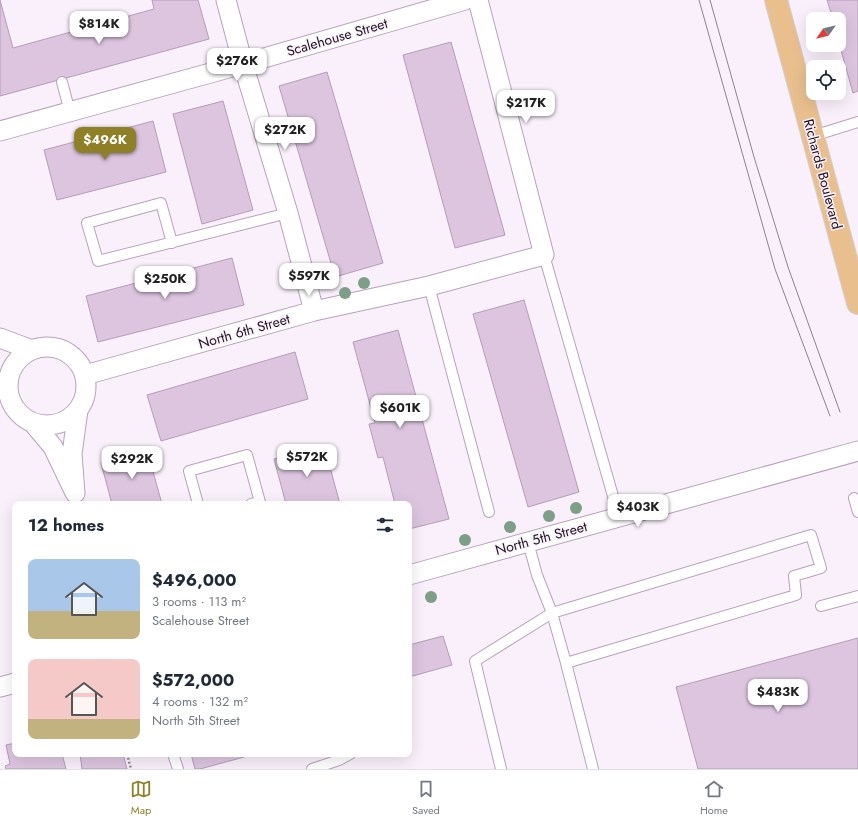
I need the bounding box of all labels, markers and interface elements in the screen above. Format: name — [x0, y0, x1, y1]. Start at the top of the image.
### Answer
pin: $814K — [71, 11, 127, 45]
north arrow — [806, 12, 846, 52]
map controls — [806, 12, 846, 100]
street label: Scalehouse Street — [284, 13, 391, 61]
text: $814K — [78, 14, 120, 33]
pin: $276K — [209, 48, 265, 82]
text: $276K — [216, 51, 258, 70]
button: locate — [806, 60, 846, 100]
pin: $217K — [498, 90, 554, 124]
text: $217K — [506, 93, 546, 112]
pin: $272K — [257, 117, 313, 151]
street label: Richards Boulevard — [799, 117, 847, 231]
text: $272K — [264, 120, 306, 139]
pin: $496K — [77, 127, 133, 161]
text: $496K — [83, 130, 127, 149]
pin: $597K — [281, 263, 337, 297]
pin: $250K — [137, 266, 193, 300]
text: $597K — [288, 266, 330, 285]
text: $250K — [144, 269, 186, 288]
street label: North 6th Street — [196, 308, 293, 354]
pin: $601K — [372, 395, 428, 429]
text: $601K — [379, 398, 421, 417]
pin: $572K — [279, 444, 335, 478]
pin: $292K — [104, 446, 160, 480]
text: $572K — [286, 447, 328, 466]
text: $292K — [111, 449, 153, 468]
pin: $403K — [610, 494, 666, 528]
text: $403K — [617, 497, 659, 516]
text: 12 homes — [28, 513, 104, 537]
icon: filters — [374, 514, 396, 536]
street label: North 5th Street — [493, 516, 590, 560]
text: $496,000 — [152, 568, 236, 592]
icon: home — [60, 575, 108, 623]
text: 3 rooms · 113 m² — [152, 592, 246, 611]
text: Scalehouse Street — [152, 611, 249, 630]
text: $572,000 — [152, 668, 234, 692]
icon: home — [60, 675, 108, 723]
pin: $483K — [750, 679, 806, 713]
text: $483K — [757, 682, 799, 701]
text: 4 rooms · 132 m² — [152, 692, 248, 711]
text: North 5th Street — [152, 711, 240, 730]
tab: Map — [130, 778, 152, 818]
tab: Saved — [412, 778, 440, 818]
tab: Home — [700, 778, 728, 818]

